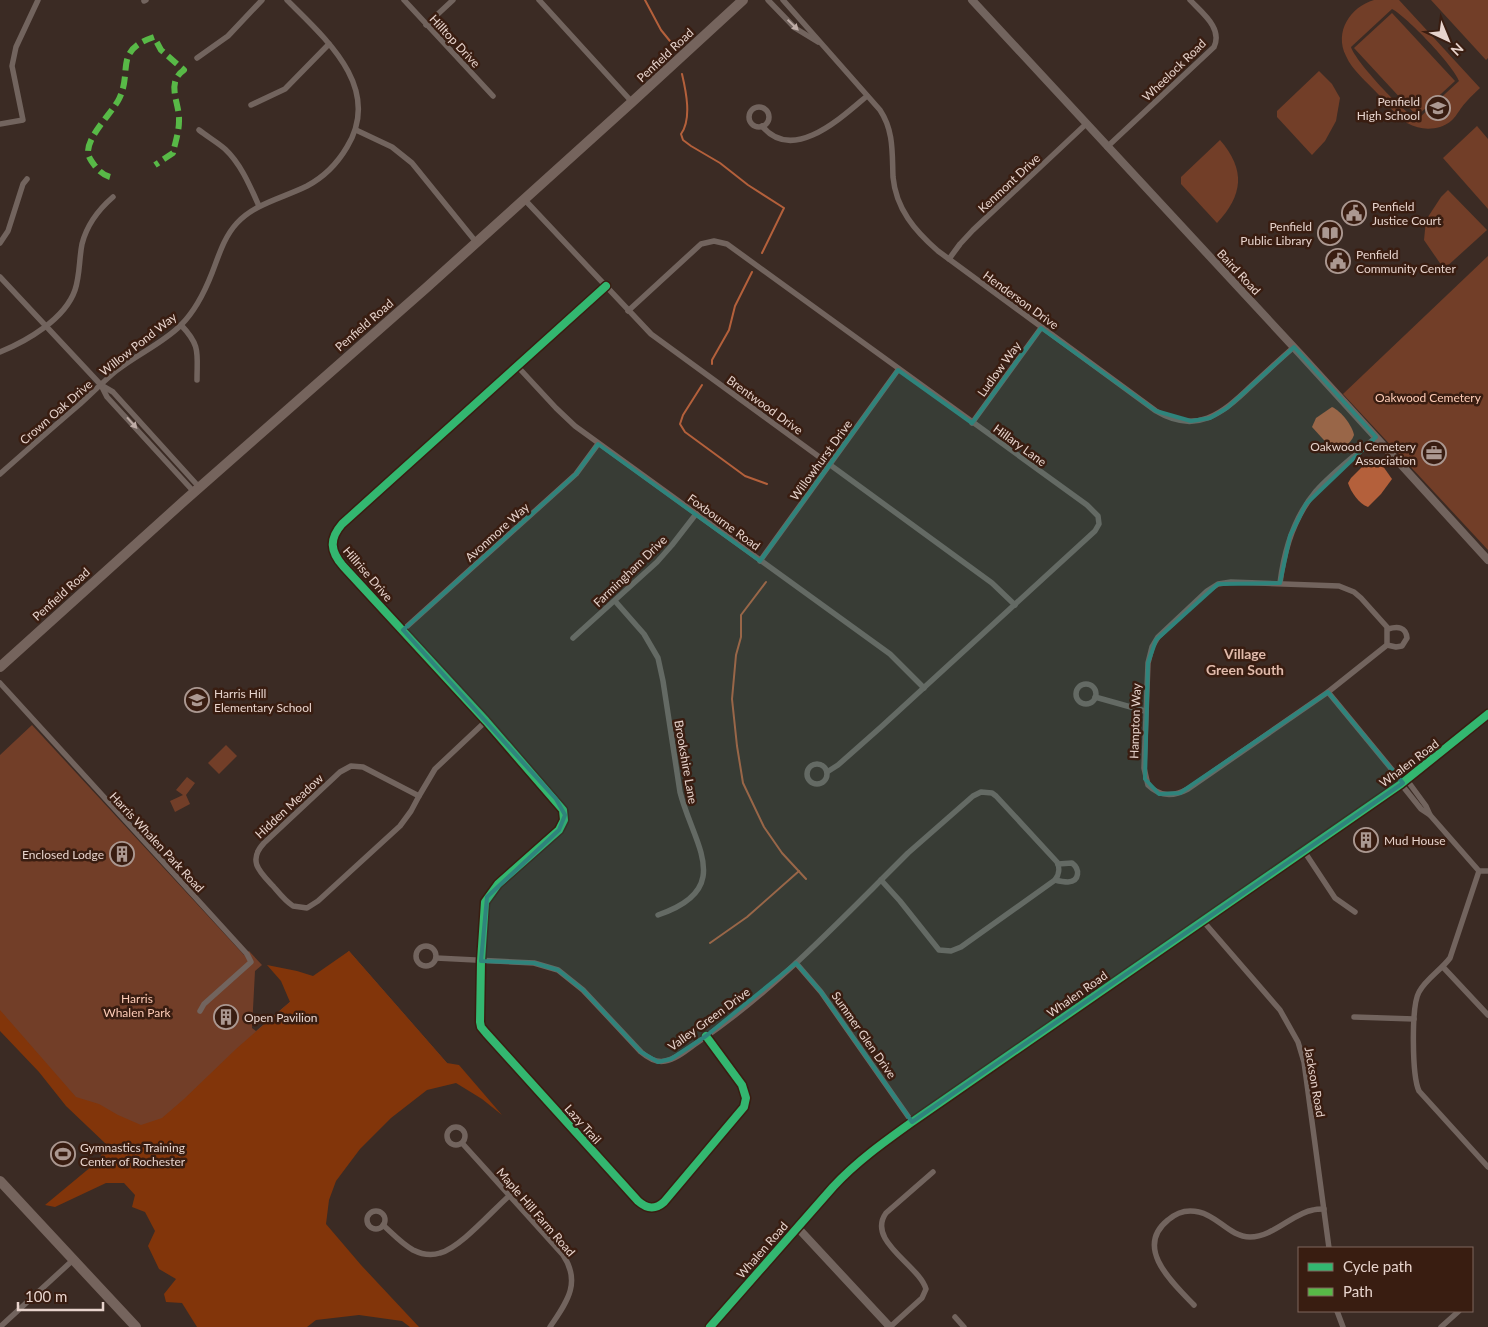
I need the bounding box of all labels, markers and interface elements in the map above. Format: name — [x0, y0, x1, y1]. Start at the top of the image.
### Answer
street label: Hilltop Drive — [427, 11, 483, 71]
north arrow — [1423, 15, 1473, 65]
one-way arrow — [787, 19, 799, 31]
street label: Penfield Road — [633, 25, 697, 85]
street label: Wheelock Road — [1139, 36, 1209, 104]
text: N — [1448, 40, 1467, 60]
place label: Penfield High School — [1357, 94, 1420, 123]
school or university icon: Penfield High School — [1425, 95, 1451, 121]
street label: Kenmont Drive — [975, 150, 1043, 216]
place label: Penfield Justice Court — [1372, 199, 1442, 228]
public building icon: Penfield Justice Court — [1341, 200, 1367, 226]
place label: Penfield Public Library — [1240, 219, 1313, 248]
library icon: Penfield Public Library — [1317, 220, 1343, 246]
street label: Baird Road — [1214, 246, 1264, 298]
place label: Penfield Community Center — [1356, 247, 1456, 276]
public building icon: Penfield Community Center — [1325, 248, 1351, 274]
street label: Henderson Drive — [980, 268, 1062, 332]
street label: Penfield Road — [332, 296, 396, 354]
street label: Willow Pond Way — [96, 309, 180, 379]
street label: Ludlow Way — [974, 338, 1025, 400]
street label: Brentwood Drive — [724, 372, 806, 438]
street label: Crown Oak Drive — [17, 376, 95, 448]
park label: Oakwood Cemetery — [1375, 390, 1482, 405]
one-way arrow — [126, 416, 138, 428]
street label: Willowhurst Drive — [787, 417, 855, 503]
street label: Hillary Lane — [990, 421, 1050, 469]
place label: Oakwood Cemetery Association — [1310, 439, 1417, 468]
office icon: Oakwood Cemetery Association — [1421, 440, 1447, 466]
street label: Foxbourne Road — [685, 491, 763, 553]
street label: Avonmore Way — [462, 499, 533, 565]
street label: Farmingham Drive — [590, 532, 670, 610]
street label: Hillrise Drive — [340, 543, 396, 605]
street label: Penfield Road — [29, 564, 93, 624]
district label: Village Green South — [1206, 645, 1284, 678]
street label: Hampton Way — [1126, 682, 1144, 759]
place label: Harris Hill Elementary School — [214, 686, 312, 715]
school or university icon: Harris Hill Elementary School — [184, 687, 210, 713]
street label: Brookshire Lane — [671, 719, 701, 805]
street label: Whalen Road — [1376, 736, 1442, 790]
street label: Hidden Meadow — [252, 770, 327, 841]
street label: Harris Whalen Park Road — [107, 789, 207, 895]
building icon: Mud House — [1353, 827, 1379, 853]
place label: Mud House — [1384, 833, 1446, 848]
building icon: Enclosed Lodge — [109, 841, 135, 867]
place label: Enclosed Lodge — [22, 847, 104, 862]
street label: Whalen Road — [1044, 968, 1110, 1020]
street label: Valley Green Drive — [665, 984, 753, 1054]
street label: Summer Glen Drive — [828, 989, 900, 1081]
park label: Harris Whalen Park — [103, 991, 172, 1020]
building icon: Open Pavilion — [213, 1004, 239, 1030]
place label: Open Pavilion — [244, 1010, 317, 1025]
street label: Jackson Road — [1301, 1046, 1329, 1118]
street label: Lazy Trail — [561, 1101, 605, 1147]
place label: Gymnastics Training Center of Rochester — [80, 1140, 186, 1169]
sports icon: Gymnastics Training Center of Rochester — [50, 1141, 76, 1167]
street label: Maple Hill Farm Road — [493, 1165, 579, 1259]
street label: Whalen Road — [733, 1218, 791, 1282]
legend — [1298, 1247, 1473, 1312]
text: Cycle path — [1343, 1257, 1412, 1275]
scale bar — [18, 1280, 102, 1312]
text: Path — [1343, 1282, 1373, 1300]
text: 100 m — [25, 1287, 67, 1305]

